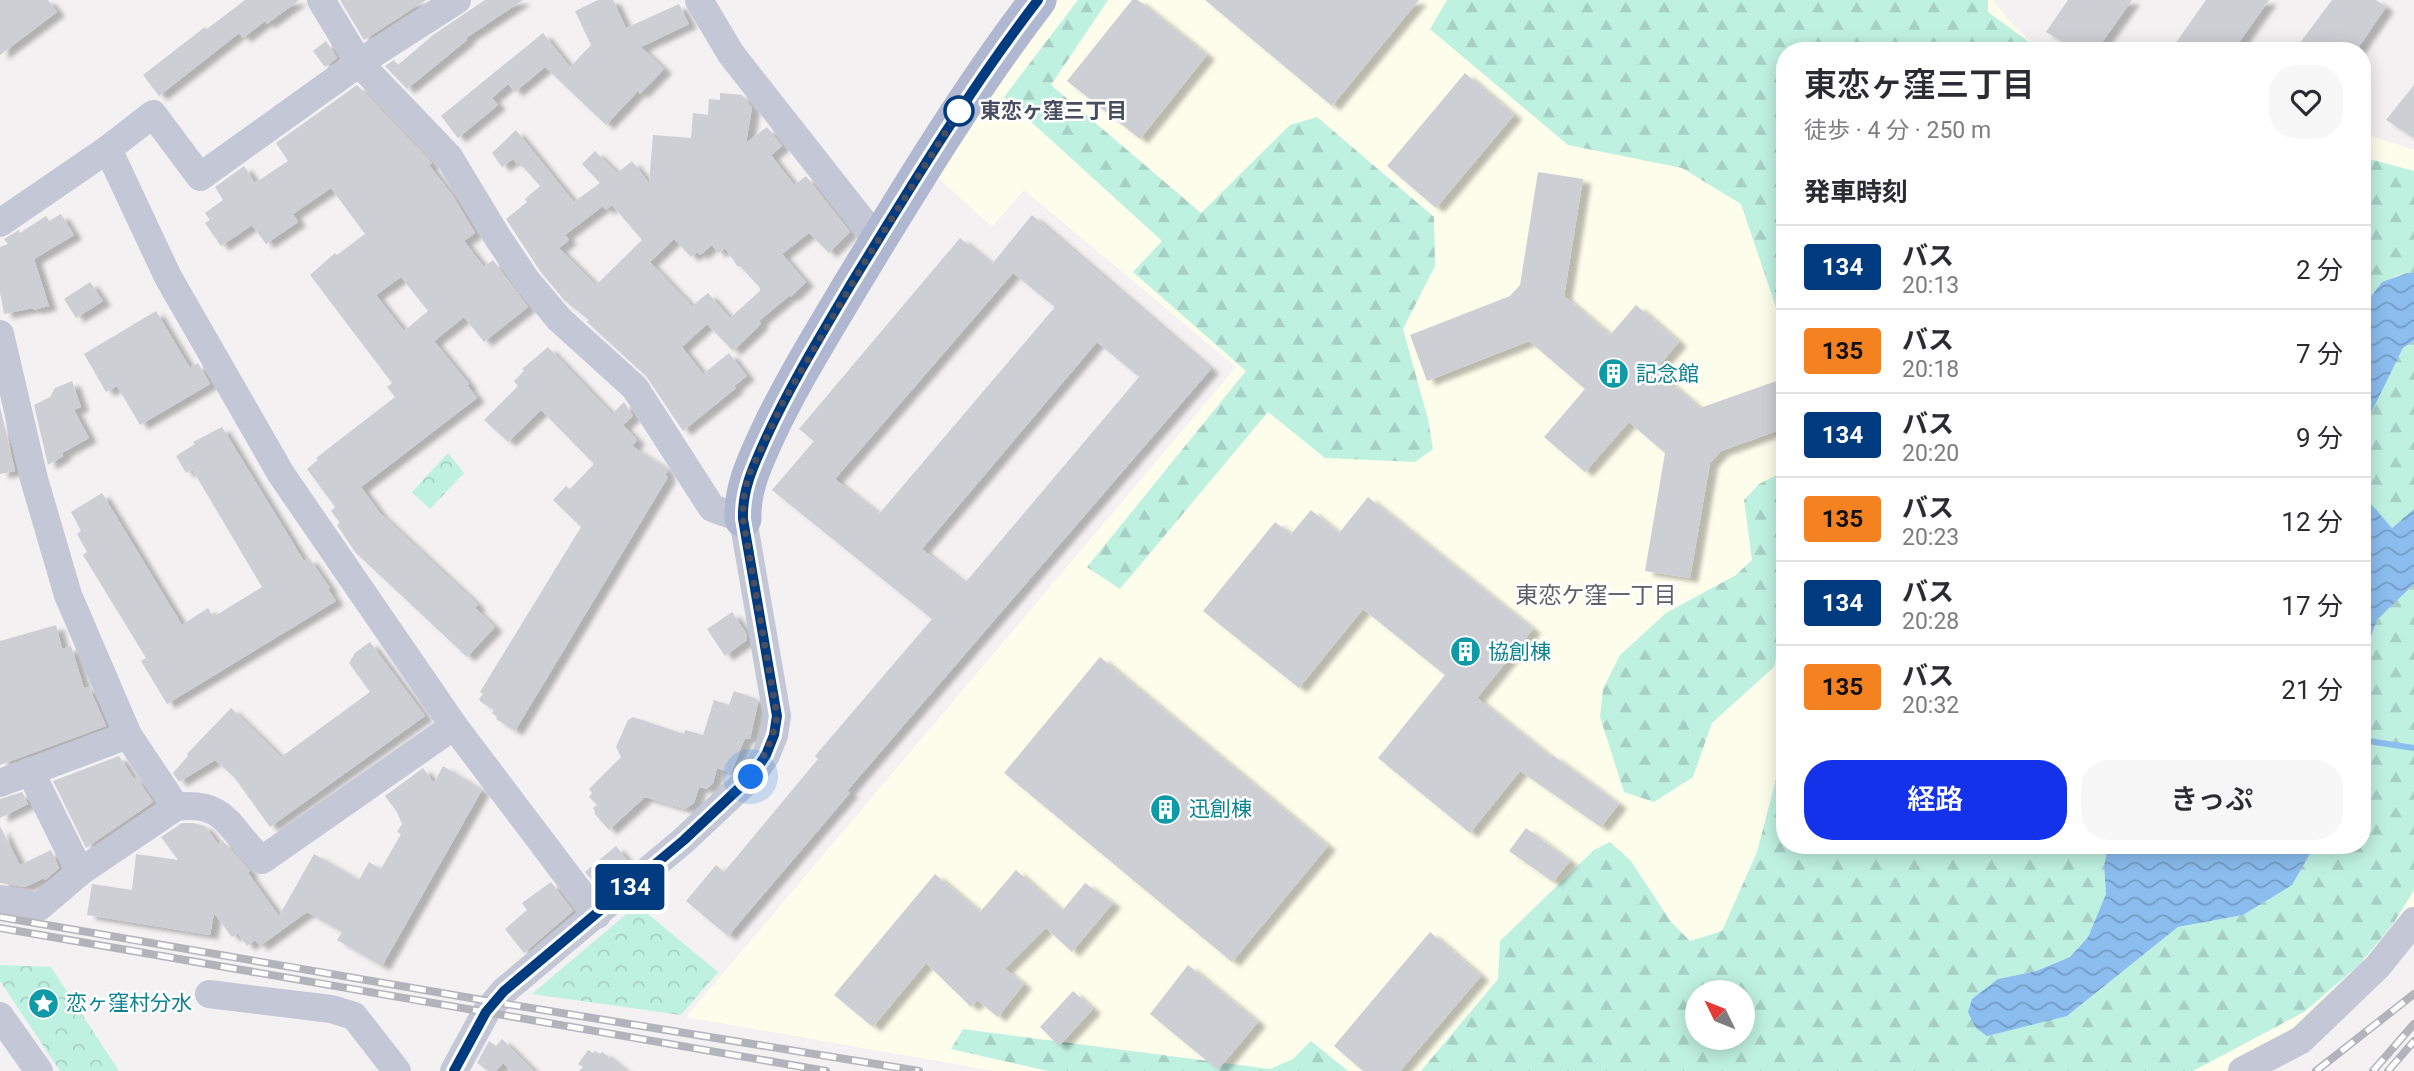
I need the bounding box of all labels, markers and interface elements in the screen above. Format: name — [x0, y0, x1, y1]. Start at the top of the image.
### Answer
text: 東恋ヶ窪三丁目 — [1804, 65, 2035, 104]
button: heart — [2269, 65, 2343, 139]
marker: 東恋ヶ窪三丁目 — [944, 96, 974, 126]
place label: 東恋ヶ窪三丁目 — [980, 99, 1127, 123]
text: 徒歩 · 4 分 · 250 m — [1804, 117, 1991, 144]
text: 発車時刻 — [1804, 177, 1908, 207]
text: バス — [1902, 241, 1954, 271]
text: 134 — [1822, 253, 1863, 281]
text: 2 分 — [2296, 255, 2343, 285]
text: 20:13 — [1902, 272, 1959, 299]
text: バス — [1902, 325, 1954, 355]
text: 135 — [1822, 337, 1863, 365]
text: 7 分 — [2296, 339, 2343, 369]
text: 20:18 — [1902, 356, 1959, 383]
building icon: 記念館 — [1596, 357, 1630, 391]
place label: 記念館 — [1636, 362, 1699, 386]
text: バス — [1902, 409, 1954, 439]
text: 134 — [1822, 421, 1863, 449]
text: 9 分 — [2296, 423, 2343, 453]
text: 20:20 — [1902, 440, 1959, 467]
text: バス — [1902, 493, 1954, 523]
text: 135 — [1822, 505, 1863, 533]
text: 12 分 — [2281, 507, 2343, 537]
text: 20:23 — [1902, 524, 1959, 551]
text: バス — [1902, 577, 1954, 607]
district label: 東恋ケ窪一丁目 — [1516, 582, 1677, 609]
text: 134 — [1822, 589, 1863, 617]
text: 17 分 — [2281, 591, 2343, 621]
text: 20:28 — [1902, 608, 1959, 635]
building icon: 協創棟 — [1448, 635, 1482, 669]
place label: 協創棟 — [1488, 640, 1551, 664]
text: バス — [1902, 661, 1954, 691]
text: 135 — [1822, 673, 1863, 701]
text: 21 分 — [2281, 675, 2343, 705]
text: 20:32 — [1902, 692, 1959, 719]
your location — [733, 759, 768, 794]
button: 経路 — [1804, 760, 2067, 840]
button: きっぷ — [2081, 760, 2343, 840]
building icon: 迅創棟 — [1149, 792, 1183, 826]
place label: 迅創棟 — [1189, 797, 1252, 821]
line badge: 134 — [590, 864, 670, 910]
text: 134 — [609, 873, 651, 901]
north arrow — [1685, 980, 1755, 1050]
map controls — [1685, 980, 1755, 1050]
place icon: 恋ヶ窪村分水 — [26, 986, 60, 1020]
place label: 恋ヶ窪村分水 — [66, 991, 192, 1015]

